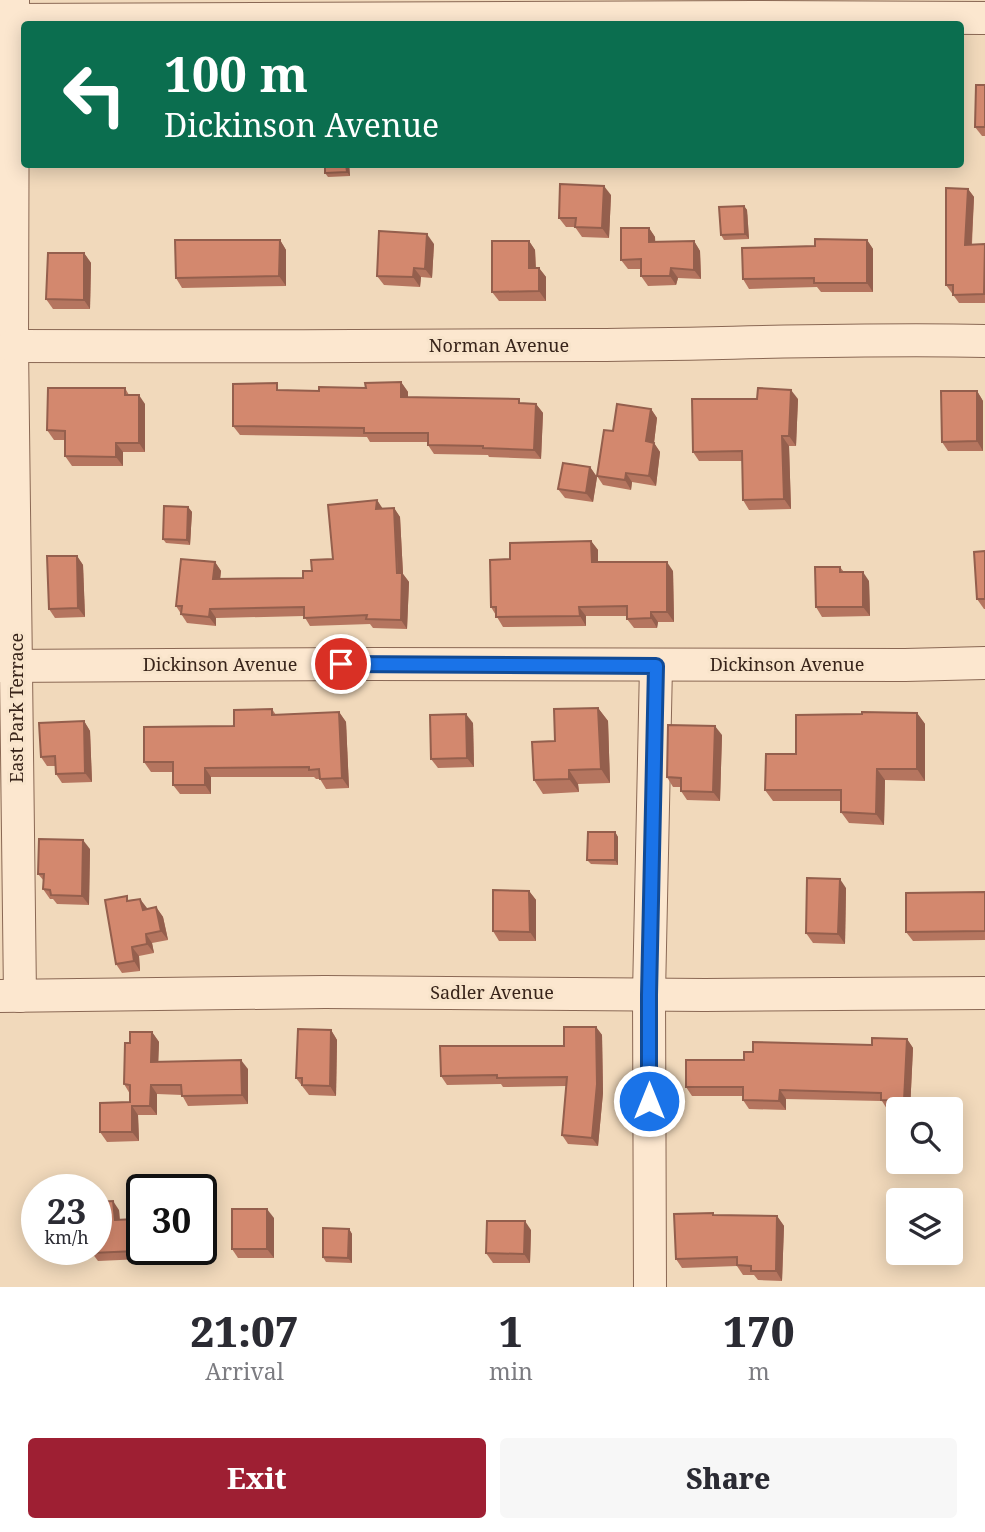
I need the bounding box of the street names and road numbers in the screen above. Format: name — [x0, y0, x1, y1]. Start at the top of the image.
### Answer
street label: Norman Avenue — [429, 333, 569, 357]
street label: East Park Terrace — [4, 633, 28, 783]
street label: Dickinson Avenue — [143, 652, 297, 676]
street label: Dickinson Avenue — [710, 652, 864, 676]
street label: Sadler Avenue — [430, 980, 554, 1004]

